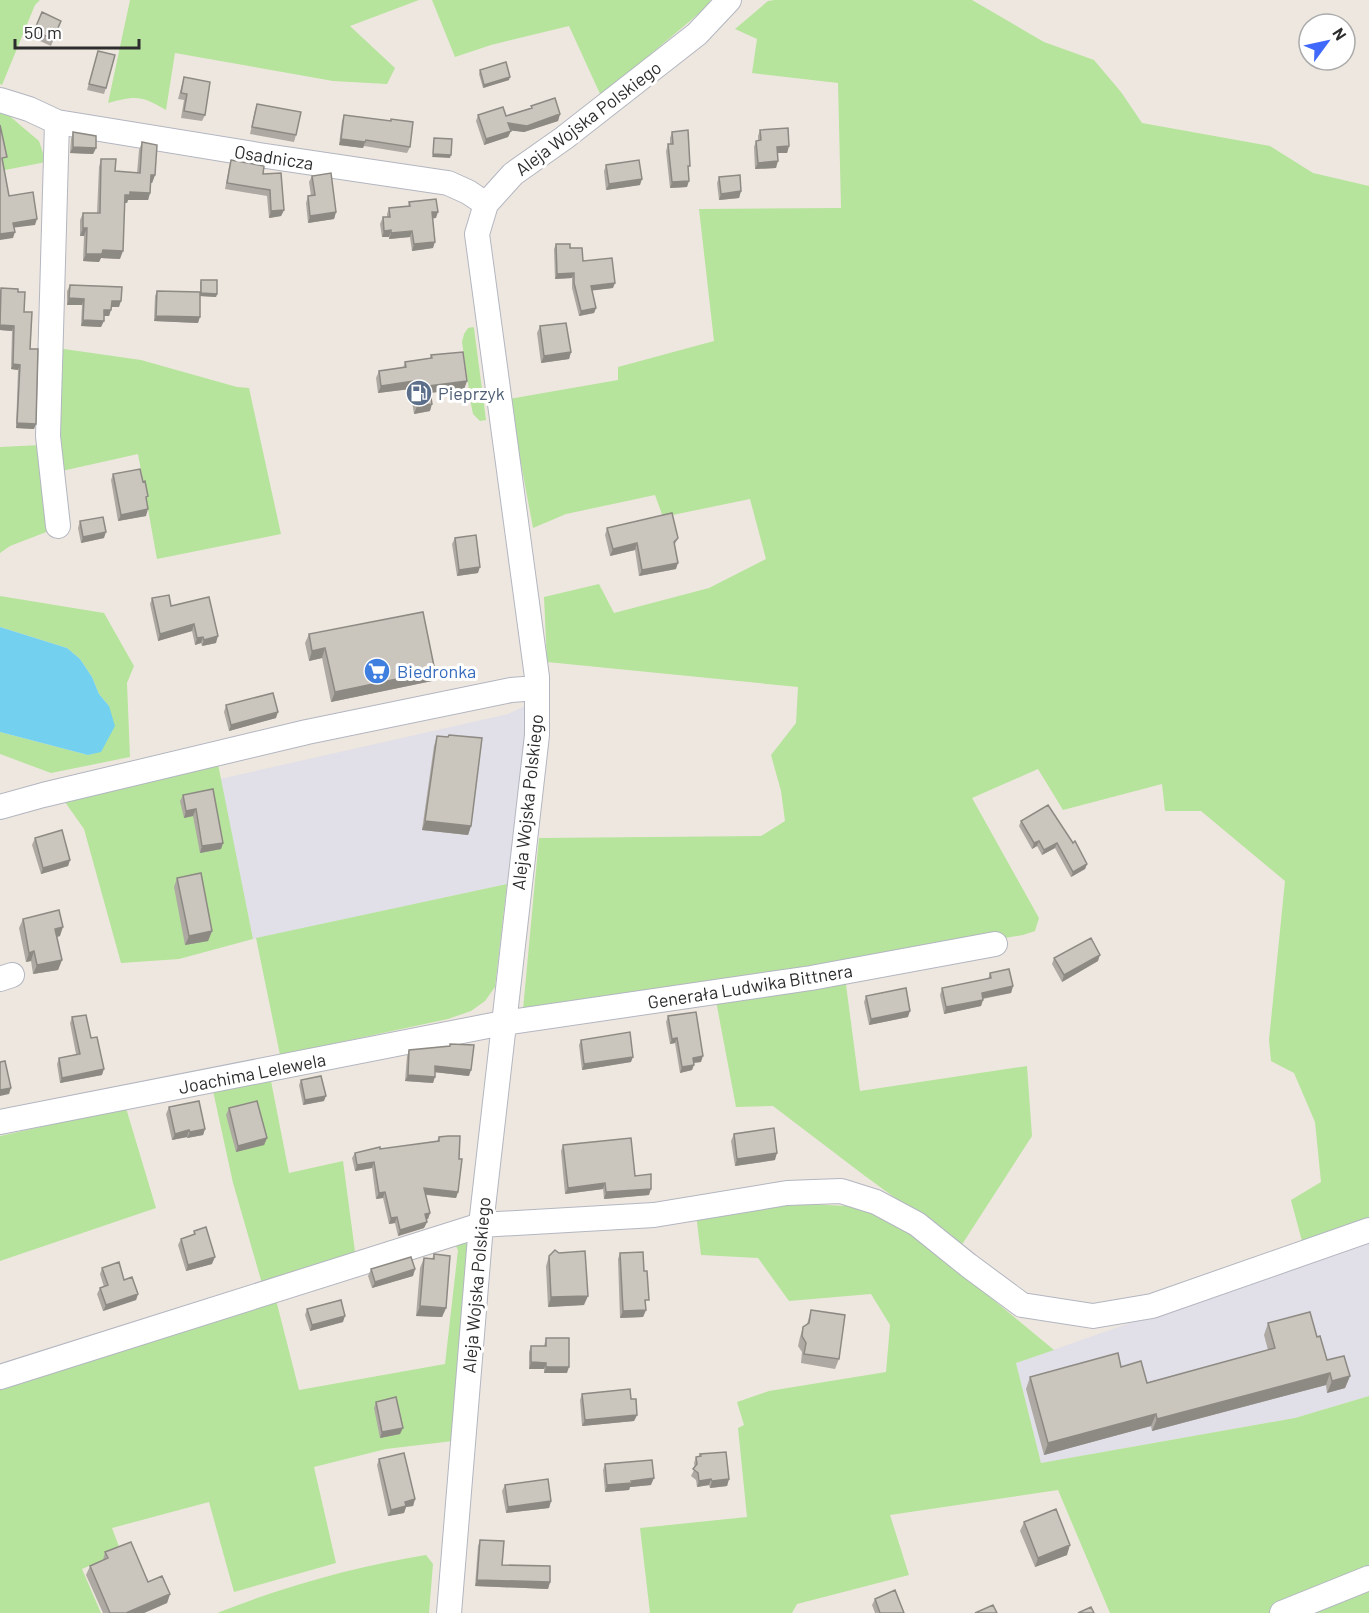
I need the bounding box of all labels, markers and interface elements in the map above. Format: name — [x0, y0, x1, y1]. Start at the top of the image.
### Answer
scale bar — [15, 12, 140, 50]
north arrow — [1297, 12, 1357, 72]
text: 50 m — [24, 21, 62, 43]
text: N — [1329, 24, 1351, 43]
street label: Aleja Wojska Polskiego — [511, 56, 665, 180]
street label: Osadnicza — [233, 140, 315, 174]
fuel station icon: Pieprzyk — [404, 378, 434, 408]
place label: Pieprzyk — [438, 382, 505, 404]
supermarket icon: Biedronka — [362, 656, 392, 686]
place label: Biedronka — [397, 660, 476, 682]
street label: Aleja Wojska Polskiego — [507, 713, 547, 891]
street label: Generała Ludwika Bittnera — [646, 959, 854, 1013]
street label: Joachima Lelewela — [176, 1048, 328, 1098]
street label: Aleja Wojska Polskiego — [457, 1196, 495, 1374]

